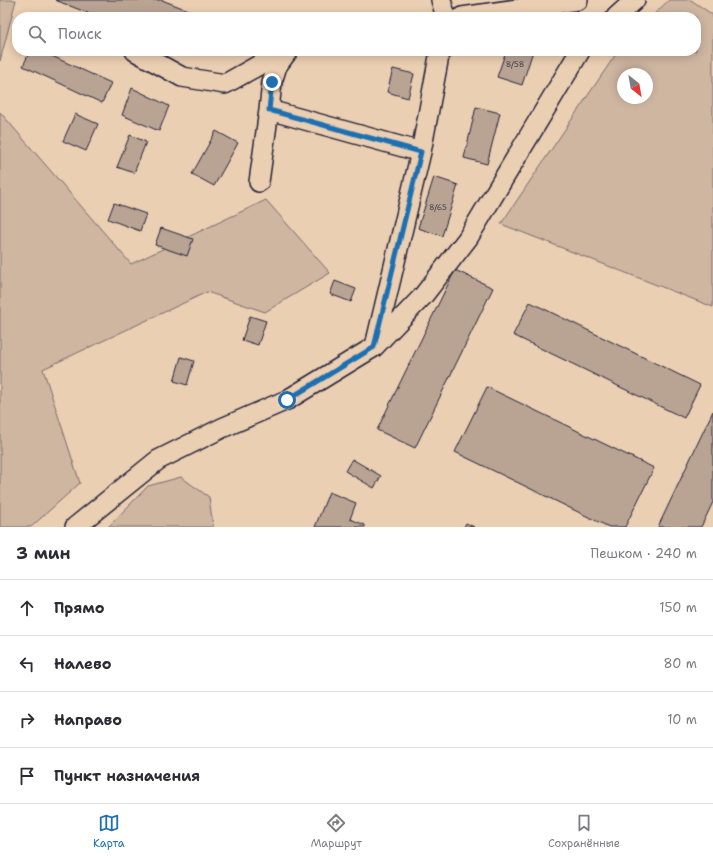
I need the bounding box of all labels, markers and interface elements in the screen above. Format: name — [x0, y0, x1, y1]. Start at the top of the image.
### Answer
search box — [12, 12, 701, 56]
icon: search — [26, 23, 48, 45]
text: Поиск — [58, 24, 102, 44]
house number: 8/58 — [506, 59, 524, 70]
north arrow — [617, 68, 653, 104]
route end — [263, 73, 281, 91]
house number: 8/65 — [429, 202, 447, 213]
route start — [278, 391, 296, 409]
text: 3 мин — [16, 542, 71, 564]
text: Пешком · 240 m — [591, 545, 697, 562]
icon: ahead — [16, 597, 38, 619]
text: Прямо — [54, 598, 104, 618]
text: 150 m — [659, 599, 697, 616]
icon: left — [16, 653, 38, 675]
text: Налево — [54, 654, 112, 674]
text: 80 m — [663, 655, 697, 672]
icon: right — [16, 709, 38, 731]
text: Направо — [54, 710, 122, 730]
text: 10 m — [667, 711, 697, 728]
icon: arrive — [16, 765, 38, 787]
text: Пункт назначения — [54, 766, 200, 786]
tab: Карта — [93, 812, 125, 851]
tab: Маршрут — [311, 812, 362, 851]
tab: Сохранённые — [548, 812, 620, 851]

